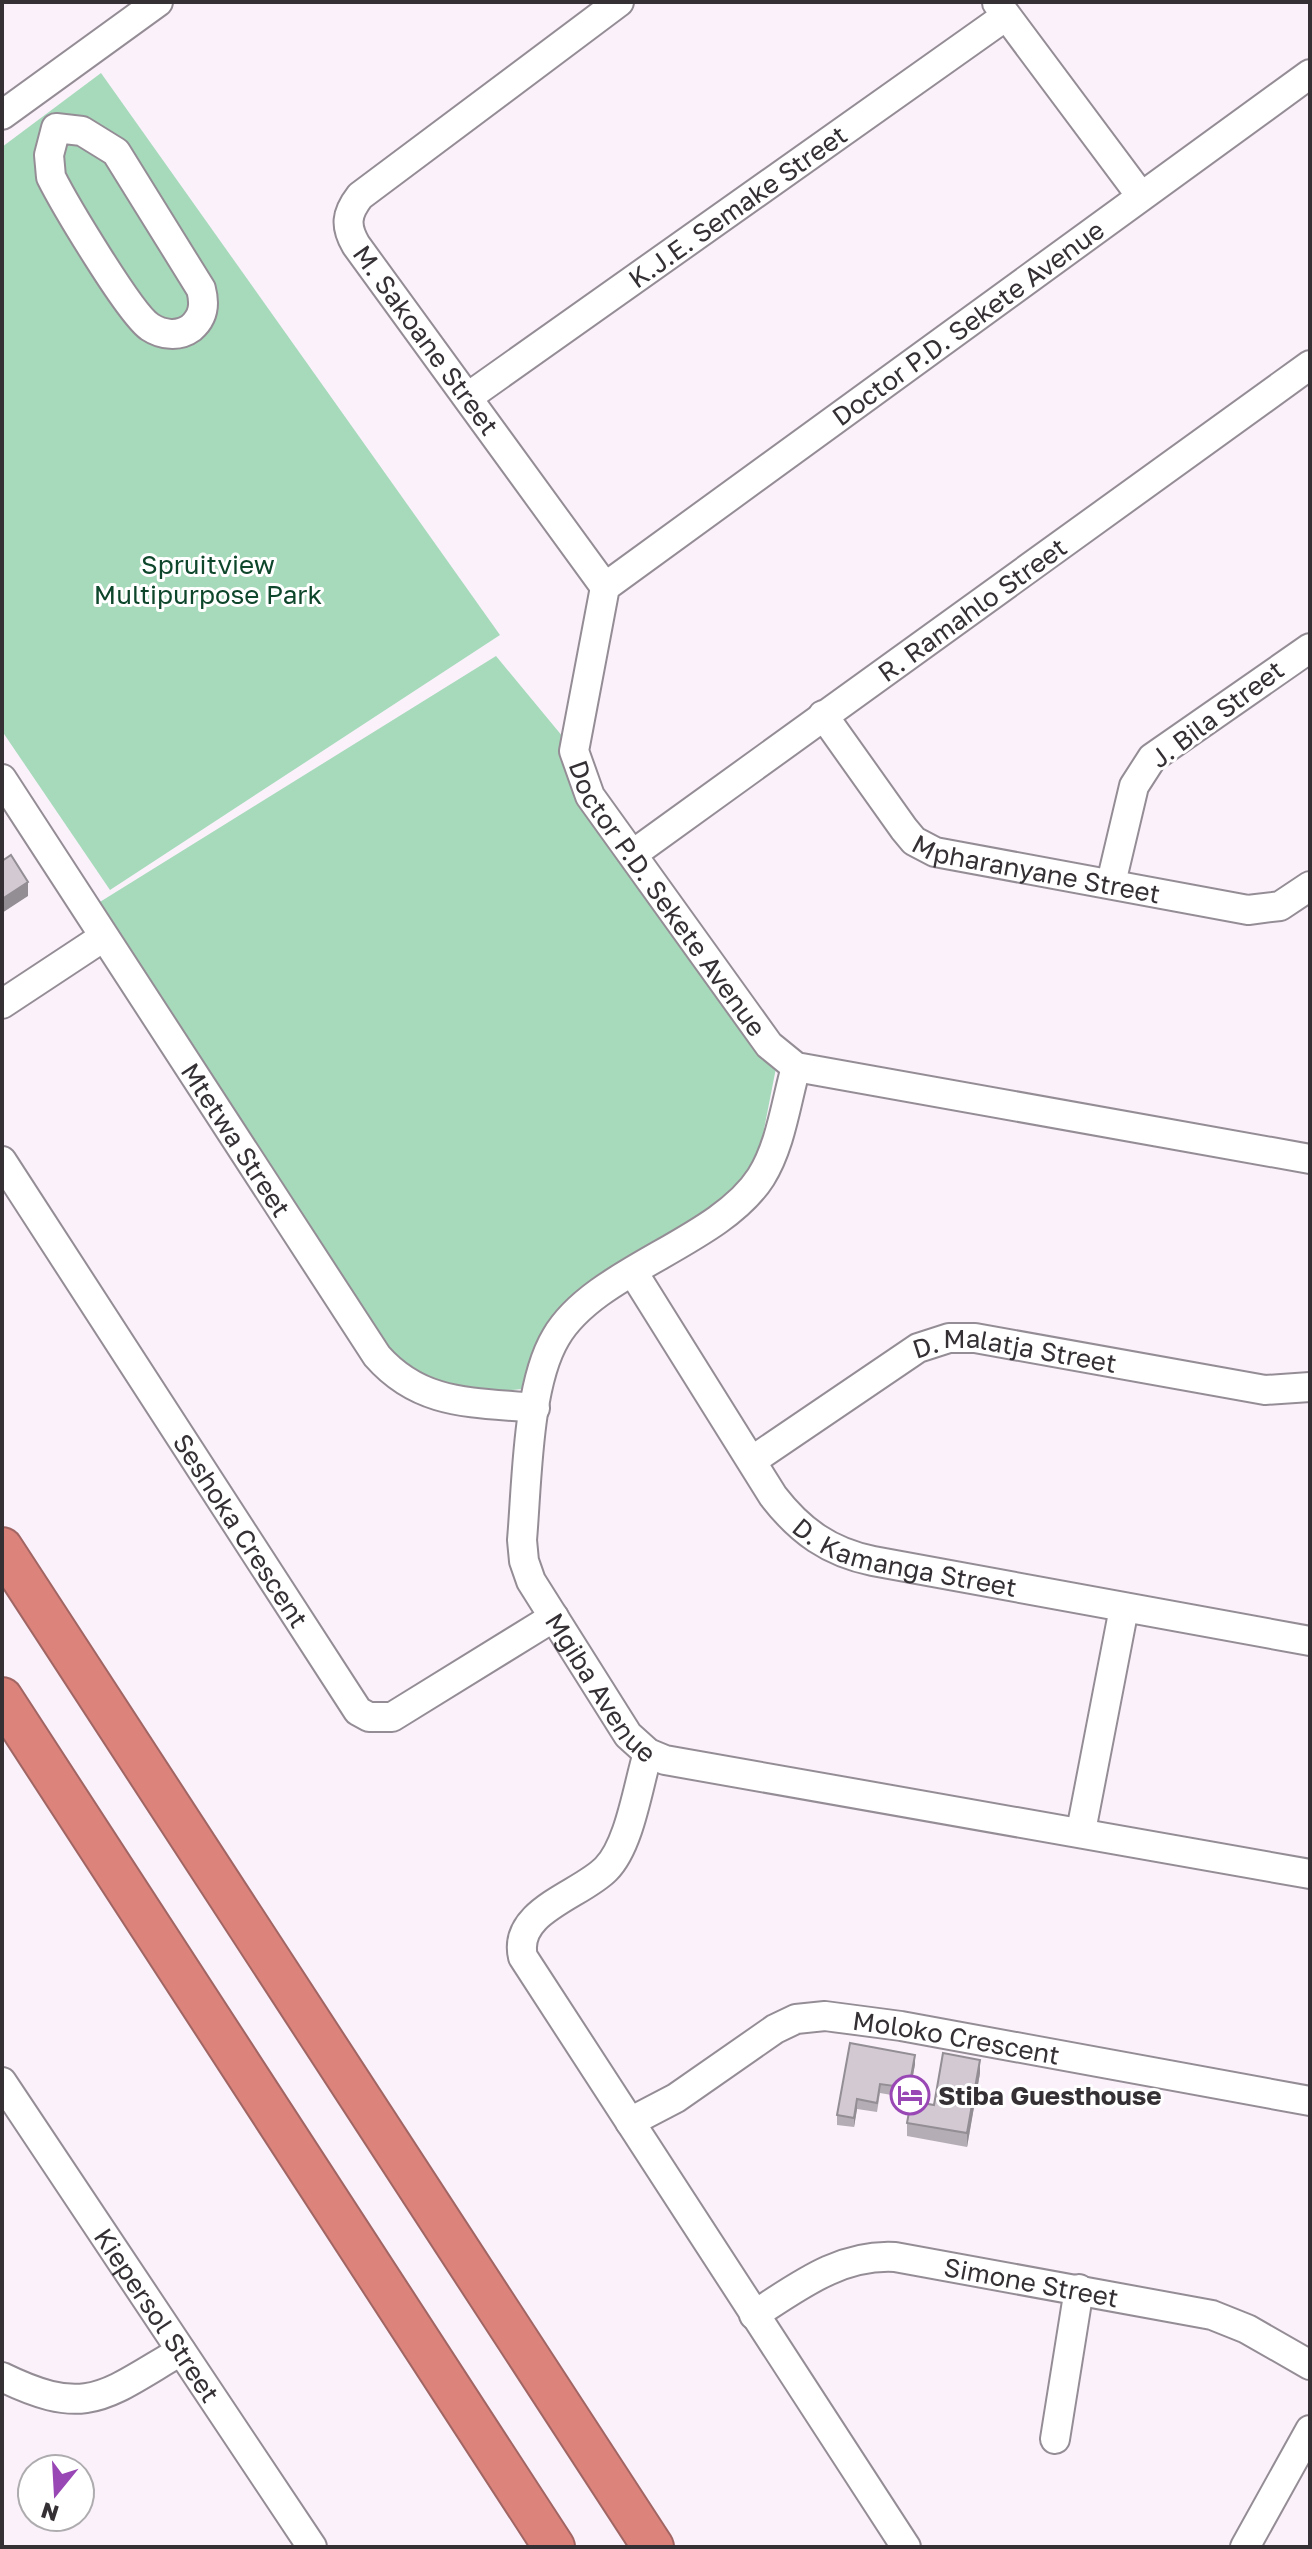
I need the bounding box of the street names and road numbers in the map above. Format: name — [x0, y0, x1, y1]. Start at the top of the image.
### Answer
street label: K.J.E. Semake Street — [622, 118, 852, 294]
street label: Doctor P.D. Sekete Avenue — [826, 214, 1110, 432]
street label: M. Sakoane Street — [347, 239, 505, 441]
street label: R. Ramahlo Street — [872, 531, 1072, 688]
street label: J. Bila Street — [1144, 654, 1290, 774]
street label: Doctor P.D. Sekete Avenue — [563, 756, 773, 1042]
street label: Mpharanyane Street — [907, 827, 1163, 909]
street label: Mtetwa Street — [175, 1057, 298, 1222]
street label: D. Malatja Street — [908, 1323, 1119, 1379]
street label: Seshoka Crescent — [167, 1428, 315, 1633]
street label: D. Kamanga Street — [787, 1511, 1019, 1603]
street label: Mgiba Avenue — [539, 1607, 663, 1769]
street label: Moloko Crescent — [851, 2004, 1062, 2070]
street label: Kiepersol Street — [88, 2222, 226, 2408]
street label: Simone Street — [942, 2251, 1121, 2313]

